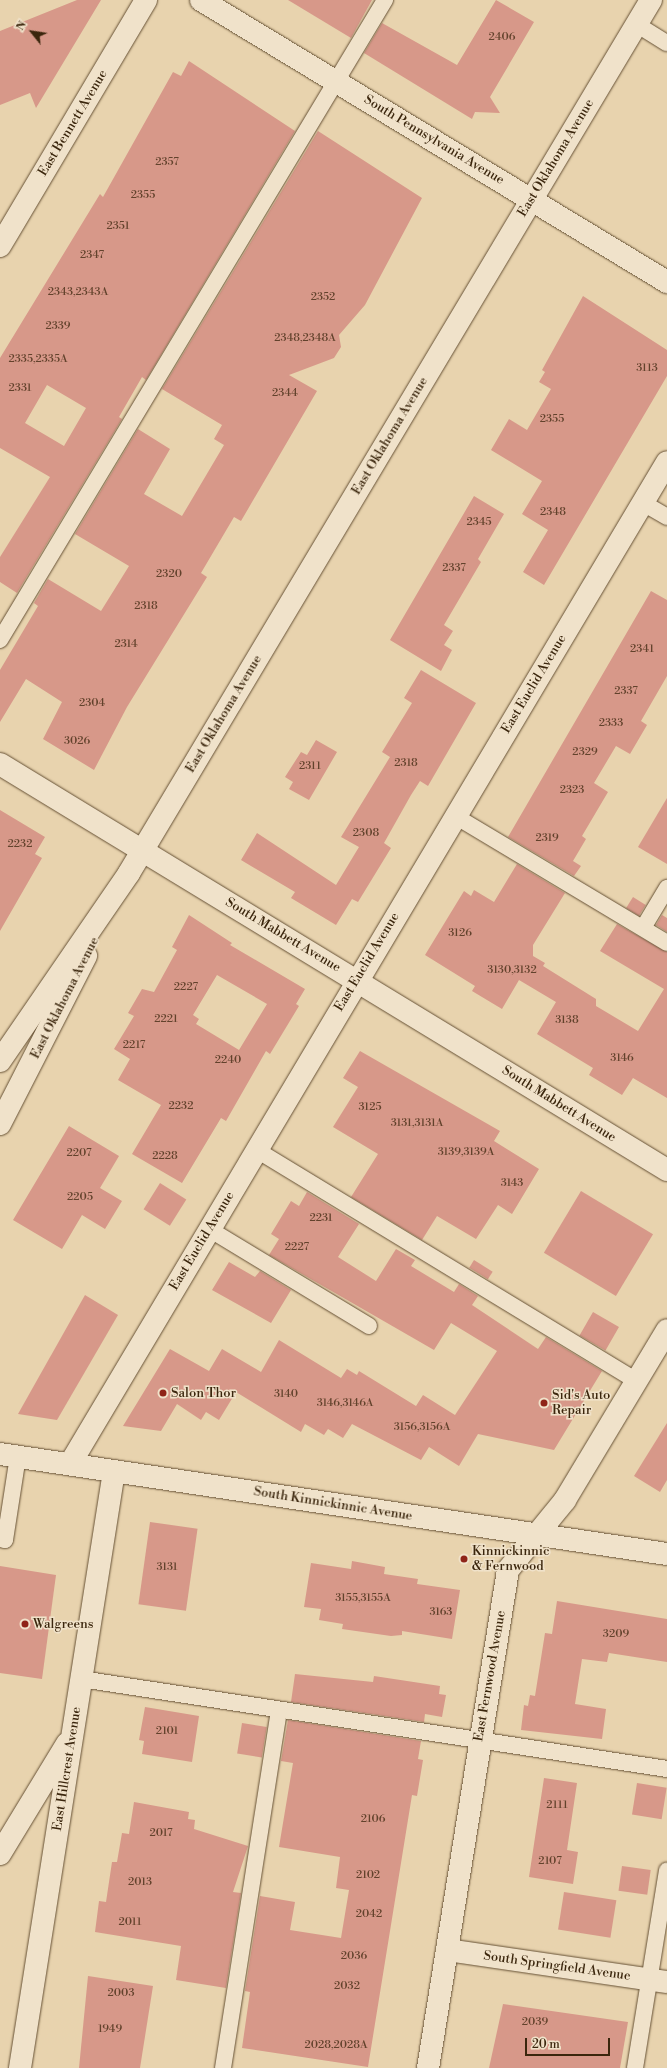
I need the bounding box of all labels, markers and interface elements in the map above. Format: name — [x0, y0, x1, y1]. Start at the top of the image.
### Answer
north arrow — [12, 12, 52, 52]
text: N — [13, 19, 30, 33]
house number: 2406 — [489, 30, 515, 44]
street label: East Bennett Avenue — [35, 67, 111, 179]
street label: South Pennsylvania Avenue — [361, 92, 507, 188]
street label: East Oklahoma Avenue — [515, 96, 597, 220]
house number: 2357 — [155, 155, 179, 169]
house number: 2355 — [131, 188, 155, 202]
house number: 2351 — [106, 219, 130, 233]
house number: 2347 — [80, 248, 104, 262]
house number: 2343,2343A — [48, 285, 108, 299]
house number: 2352 — [311, 290, 335, 304]
house number: 2339 — [45, 319, 71, 333]
house number: 2348,2348A — [274, 331, 336, 345]
house number: 2335,2335A — [8, 352, 68, 366]
house number: 3113 — [636, 361, 658, 375]
street label: East Oklahoma Avenue — [349, 374, 431, 498]
house number: 2331 — [9, 381, 31, 395]
house number: 2344 — [272, 386, 298, 400]
house number: 2355 — [540, 412, 564, 426]
house number: 2348 — [540, 505, 566, 519]
house number: 2345 — [466, 515, 492, 529]
house number: 2337 — [442, 561, 466, 575]
house number: 2320 — [156, 567, 182, 581]
house number: 2318 — [134, 599, 158, 613]
street label: East Euclid Avenue — [498, 632, 570, 736]
house number: 2314 — [115, 637, 137, 651]
house number: 2341 — [630, 642, 654, 656]
street label: East Oklahoma Avenue — [183, 652, 265, 776]
house number: 2337 — [614, 684, 638, 698]
house number: 2304 — [79, 696, 105, 710]
house number: 2333 — [599, 716, 623, 730]
house number: 3026 — [64, 734, 90, 748]
house number: 2329 — [572, 745, 598, 759]
house number: 2318 — [394, 756, 418, 770]
house number: 2311 — [299, 759, 321, 773]
house number: 2323 — [560, 783, 584, 797]
house number: 2308 — [353, 826, 379, 840]
house number: 2319 — [535, 831, 559, 845]
house number: 2232 — [8, 837, 32, 851]
street label: South Mabbett Avenue — [223, 894, 343, 976]
street label: East Euclid Avenue — [331, 910, 403, 1014]
house number: 3126 — [448, 926, 472, 940]
street label: East Oklahoma Avenue — [28, 935, 102, 1061]
house number: 3130,3132 — [487, 963, 537, 977]
house number: 2227 — [174, 980, 198, 994]
house number: 2221 — [154, 1012, 178, 1026]
house number: 3138 — [555, 1013, 579, 1027]
house number: 2217 — [123, 1038, 145, 1052]
house number: 3146 — [610, 1051, 634, 1065]
house number: 2240 — [215, 1053, 241, 1067]
street label: South Mabbett Avenue — [499, 1063, 619, 1145]
house number: 2232 — [169, 1099, 193, 1113]
house number: 3125 — [358, 1100, 382, 1114]
house number: 3131,3131A — [391, 1116, 443, 1130]
house number: 3139,3139A — [438, 1145, 494, 1159]
house number: 2207 — [66, 1146, 92, 1160]
house number: 2228 — [152, 1149, 178, 1163]
house number: 3143 — [501, 1176, 523, 1190]
street label: East Euclid Avenue — [166, 1189, 238, 1293]
house number: 2205 — [67, 1190, 93, 1204]
house number: 2231 — [309, 1211, 333, 1225]
house number: 2227 — [285, 1240, 309, 1254]
place label: Salon Thor — [171, 1385, 236, 1401]
house number: 3140 — [274, 1387, 298, 1401]
marker: Salon Thor — [158, 1388, 168, 1398]
place label: Sid's Auto Repair — [552, 1388, 610, 1419]
house number: 3146,3146A — [317, 1396, 373, 1410]
marker: Sid's Auto Repair — [539, 1398, 549, 1408]
house number: 3156,3156A — [394, 1420, 450, 1434]
street label: South Kinnickinnic Avenue — [253, 1484, 413, 1524]
place label: Kinnickinnic & Fernwood — [472, 1544, 550, 1575]
marker: Kinnickinnic & Fernwood — [459, 1554, 469, 1564]
house number: 3131 — [156, 1560, 178, 1574]
house number: 3155,3155A — [335, 1591, 391, 1605]
house number: 3163 — [430, 1605, 452, 1619]
street label: East Fernwood Avenue — [471, 1609, 509, 1743]
place label: Walgreens — [33, 1616, 94, 1632]
marker: Walgreens — [20, 1619, 30, 1629]
house number: 3209 — [603, 1627, 629, 1641]
street label: East Hillcrest Avenue — [49, 1706, 85, 1832]
house number: 2101 — [156, 1724, 178, 1738]
house number: 2111 — [546, 1798, 568, 1812]
house number: 2106 — [361, 1812, 385, 1826]
house number: 2017 — [150, 1826, 172, 1840]
house number: 2107 — [538, 1854, 562, 1868]
house number: 2102 — [356, 1868, 380, 1882]
house number: 2013 — [128, 1875, 152, 1889]
house number: 2042 — [356, 1907, 382, 1921]
house number: 2011 — [118, 1915, 142, 1929]
street label: South Springfield Avenue — [482, 1948, 632, 1984]
house number: 2036 — [341, 1949, 367, 1963]
house number: 2032 — [334, 1979, 360, 1993]
house number: 2003 — [108, 1986, 134, 2000]
house number: 2039 — [522, 2015, 548, 2029]
house number: 1949 — [98, 2022, 122, 2036]
scale bar — [527, 2030, 612, 2056]
text: 20 m — [532, 2037, 560, 2052]
house number: 2028,2028A — [305, 2038, 367, 2052]

